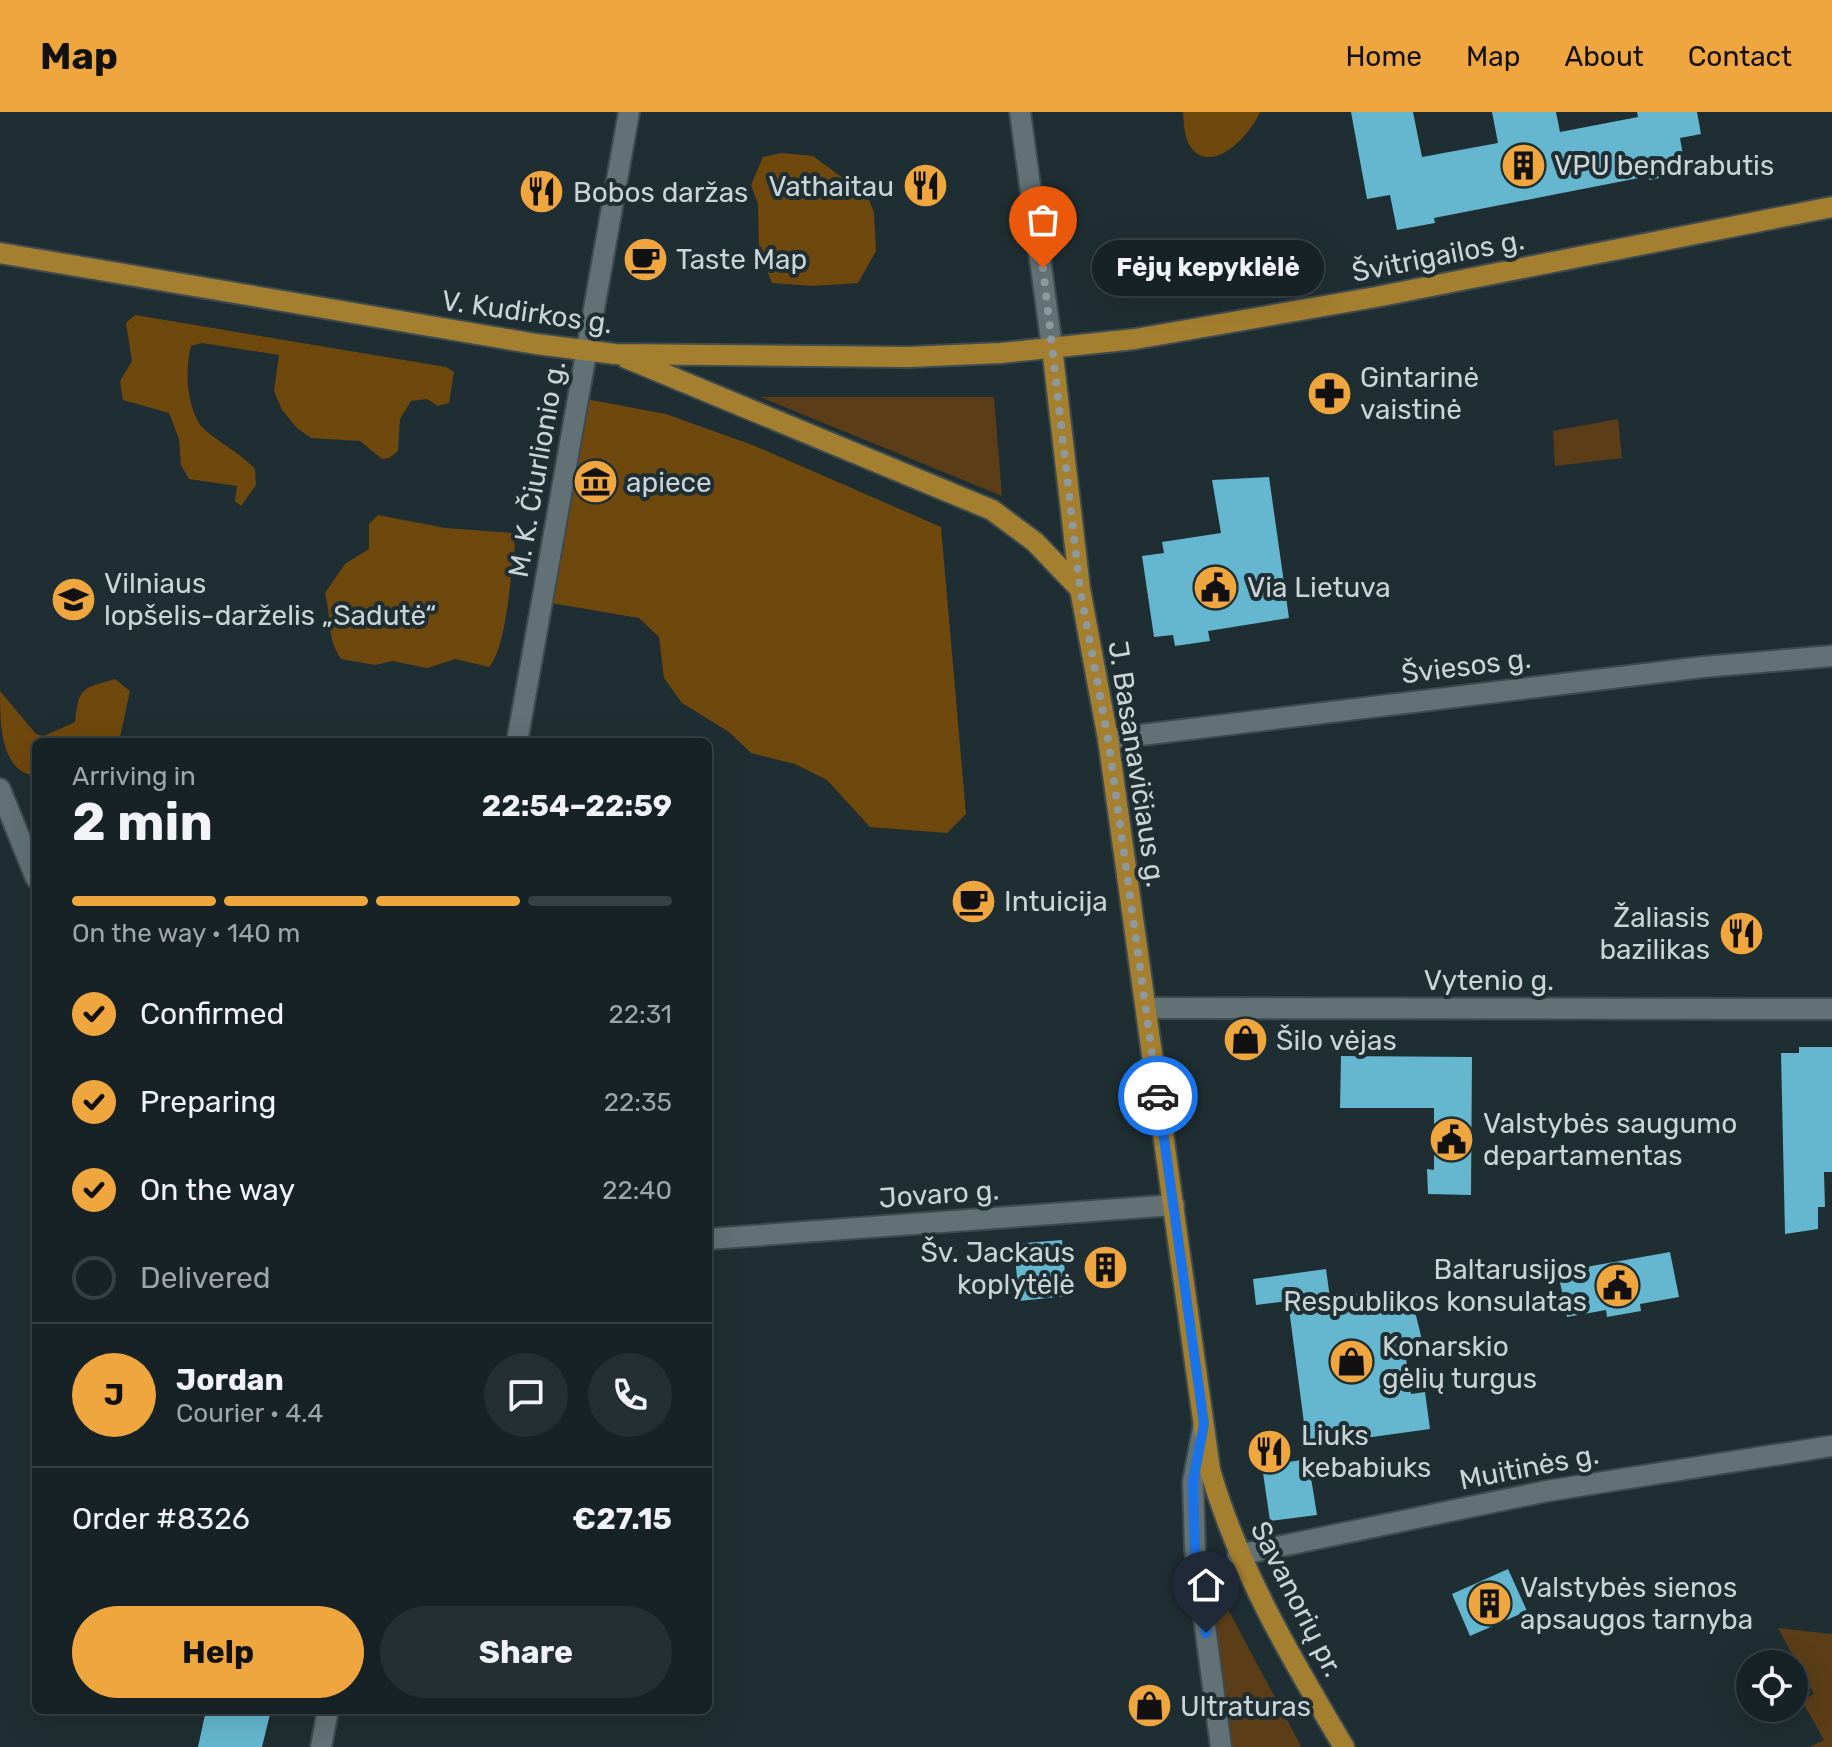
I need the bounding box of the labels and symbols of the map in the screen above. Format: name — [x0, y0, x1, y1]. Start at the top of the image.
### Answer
building icon: VPU bendrabutis — [1499, 141, 1547, 189]
place label: VPU bendrabutis — [1554, 149, 1774, 182]
restaurant icon: Vathaitau — [901, 162, 949, 210]
restaurant icon: Bobos daržas — [518, 168, 566, 216]
place label: Vathaitau — [768, 170, 894, 203]
place label: Bobos daržas — [573, 176, 748, 209]
pin — [1009, 186, 1077, 268]
street label: Švitrigailos g. — [1349, 223, 1527, 289]
cafe icon: Taste Map — [621, 235, 669, 283]
callout: Fėjų kepyklėlė — [1091, 240, 1323, 296]
place label: Taste Map — [676, 243, 807, 276]
street label: V. Kudirkos g. — [439, 284, 615, 340]
street label: M. K. Čiurlionio g. — [502, 358, 572, 580]
place label: Gintarinė vaistinė — [1360, 361, 1479, 426]
pharmacy icon: Gintarinė vaistinė — [1305, 369, 1353, 417]
museum icon: apiece — [571, 458, 619, 506]
place label: apiece — [626, 466, 712, 499]
public building icon: Via Lietuva — [1192, 563, 1240, 611]
place label: Vilniaus lopšelis-darželis „Sadutė“ — [104, 567, 436, 632]
place label: Via Lietuva — [1247, 571, 1391, 604]
school or university icon: Vilniaus lopšelis-darželis „Sadutė“ — [49, 575, 97, 623]
street label: J. Basanavičiaus g. — [1101, 638, 1173, 890]
street label: Šviesos g. — [1399, 642, 1533, 690]
cafe icon: Intuicija — [949, 877, 997, 925]
place label: Intuicija — [1004, 885, 1108, 918]
place label: Žaliasis bazilikas — [1599, 901, 1710, 966]
restaurant icon: Žaliasis bazilikas — [1717, 909, 1765, 957]
street label: Vytenio g. — [1424, 964, 1554, 997]
shop icon: Šilo vėjas — [1221, 1016, 1269, 1064]
place label: Šilo vėjas — [1276, 1024, 1397, 1057]
courier — [1118, 1056, 1198, 1136]
place label: Valstybės saugumo departamentas — [1483, 1107, 1737, 1172]
public building icon: Valstybės saugumo departamentas — [1428, 1115, 1476, 1163]
street label: Jovaro g. — [878, 1173, 1000, 1215]
place label: Šv. Jackaus koplytėlė — [920, 1236, 1075, 1301]
building icon: Šv. Jackaus koplytėlė — [1082, 1244, 1130, 1292]
place label: Baltarusijos Respublikos konsulatas — [1283, 1253, 1587, 1318]
public building icon: Baltarusijos Respublikos konsulatas — [1594, 1261, 1642, 1309]
place label: Konarskio gėlių turgus — [1382, 1330, 1537, 1395]
shop icon: Konarskio gėlių turgus — [1327, 1338, 1375, 1386]
place label: Liuks kebabiuks — [1301, 1419, 1431, 1484]
restaurant icon: Liuks kebabiuks — [1246, 1427, 1294, 1475]
street label: Muitinės g. — [1457, 1437, 1601, 1497]
street label: Savanorių pr. — [1244, 1516, 1350, 1682]
pin — [1172, 1551, 1240, 1633]
place label: Valstybės sienos apsaugos tarnyba — [1520, 1571, 1753, 1636]
building icon: Valstybės sienos apsaugos tarnyba — [1465, 1579, 1513, 1627]
shop icon: Ultraturas — [1125, 1682, 1173, 1730]
place label: Ultraturas — [1180, 1690, 1311, 1723]

